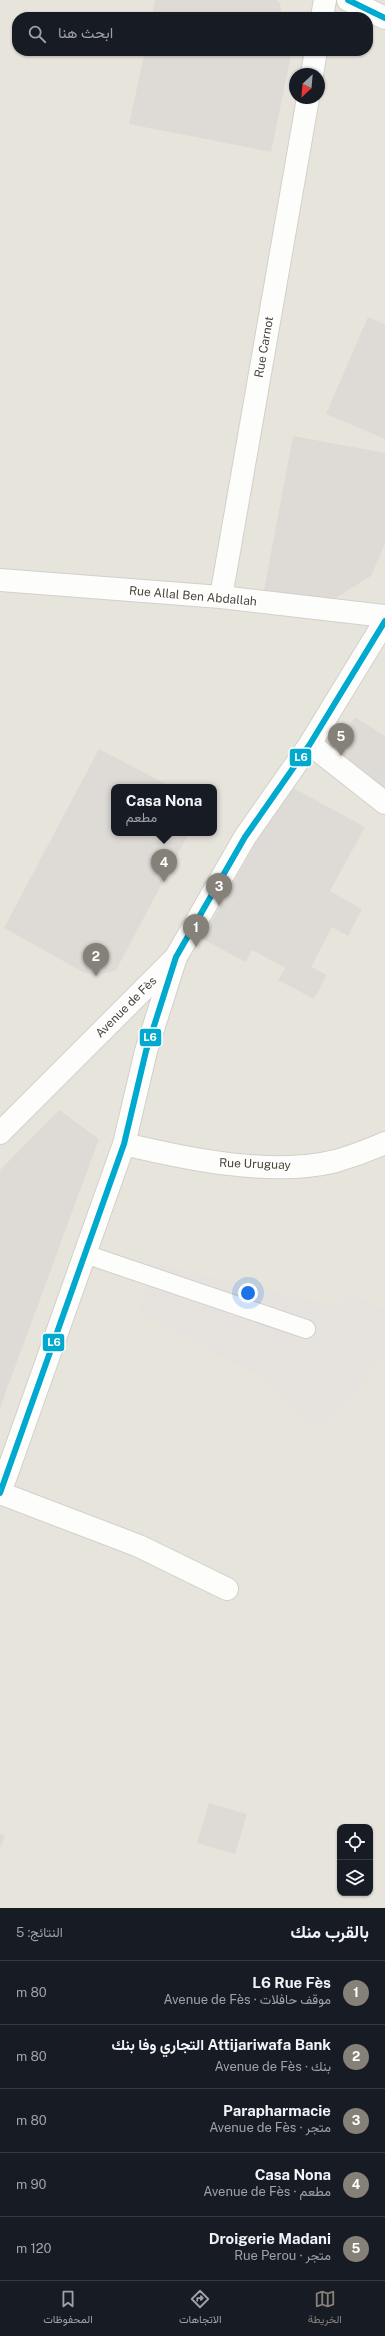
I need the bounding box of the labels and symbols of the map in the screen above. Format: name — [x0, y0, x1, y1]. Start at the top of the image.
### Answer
north arrow — [289, 68, 325, 104]
street label: Rue Carnot — [252, 315, 276, 379]
street label: Rue Allal Ben Abdallah — [129, 583, 258, 609]
pin: 5 — [328, 723, 354, 756]
line badge: L6 — [289, 748, 312, 767]
text: L6 — [294, 751, 308, 763]
pin: 4 — [151, 849, 177, 882]
pin: 3 — [206, 873, 232, 906]
pin: 1 — [183, 914, 209, 947]
pin: 2 — [83, 943, 109, 976]
street label: Avenue de Fès — [93, 974, 159, 1040]
line badge: L6 — [139, 1028, 162, 1047]
text: L6 — [143, 1031, 157, 1043]
street label: Rue Uruguay — [219, 1156, 292, 1172]
your location — [238, 1283, 258, 1303]
line badge: L6 — [42, 1333, 65, 1352]
text: L6 — [47, 1336, 61, 1348]

